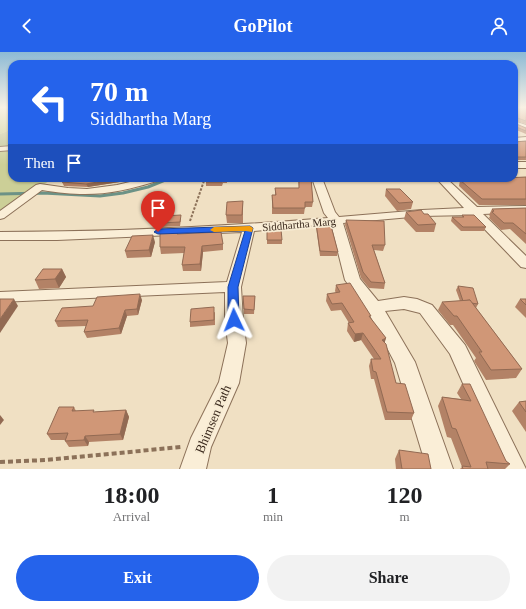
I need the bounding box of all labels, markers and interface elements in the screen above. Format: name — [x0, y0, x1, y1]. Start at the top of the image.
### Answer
icon: back — [16, 15, 38, 37]
icon: person — [488, 15, 510, 37]
text: GoPilot — [234, 16, 293, 36]
icon: left — [24, 76, 76, 128]
text: 70 m — [90, 76, 148, 107]
text: Siddhartha Marg — [90, 109, 211, 129]
icon: arrive — [63, 152, 85, 174]
text: Then — [24, 155, 55, 171]
pin — [141, 191, 175, 232]
icon: arrive — [147, 197, 169, 219]
street label: Siddhartha Marg — [262, 215, 337, 233]
position arrow — [213, 299, 255, 341]
street label: Bhimsen Path — [192, 382, 234, 455]
text: 18:00 — [103, 482, 159, 508]
text: 1 — [267, 482, 279, 508]
text: 120 — [387, 482, 423, 508]
text: Arrival — [113, 509, 150, 524]
text: min — [263, 509, 283, 524]
text: m — [399, 509, 410, 524]
button: Exit — [16, 555, 259, 601]
button: Share — [267, 555, 510, 601]

